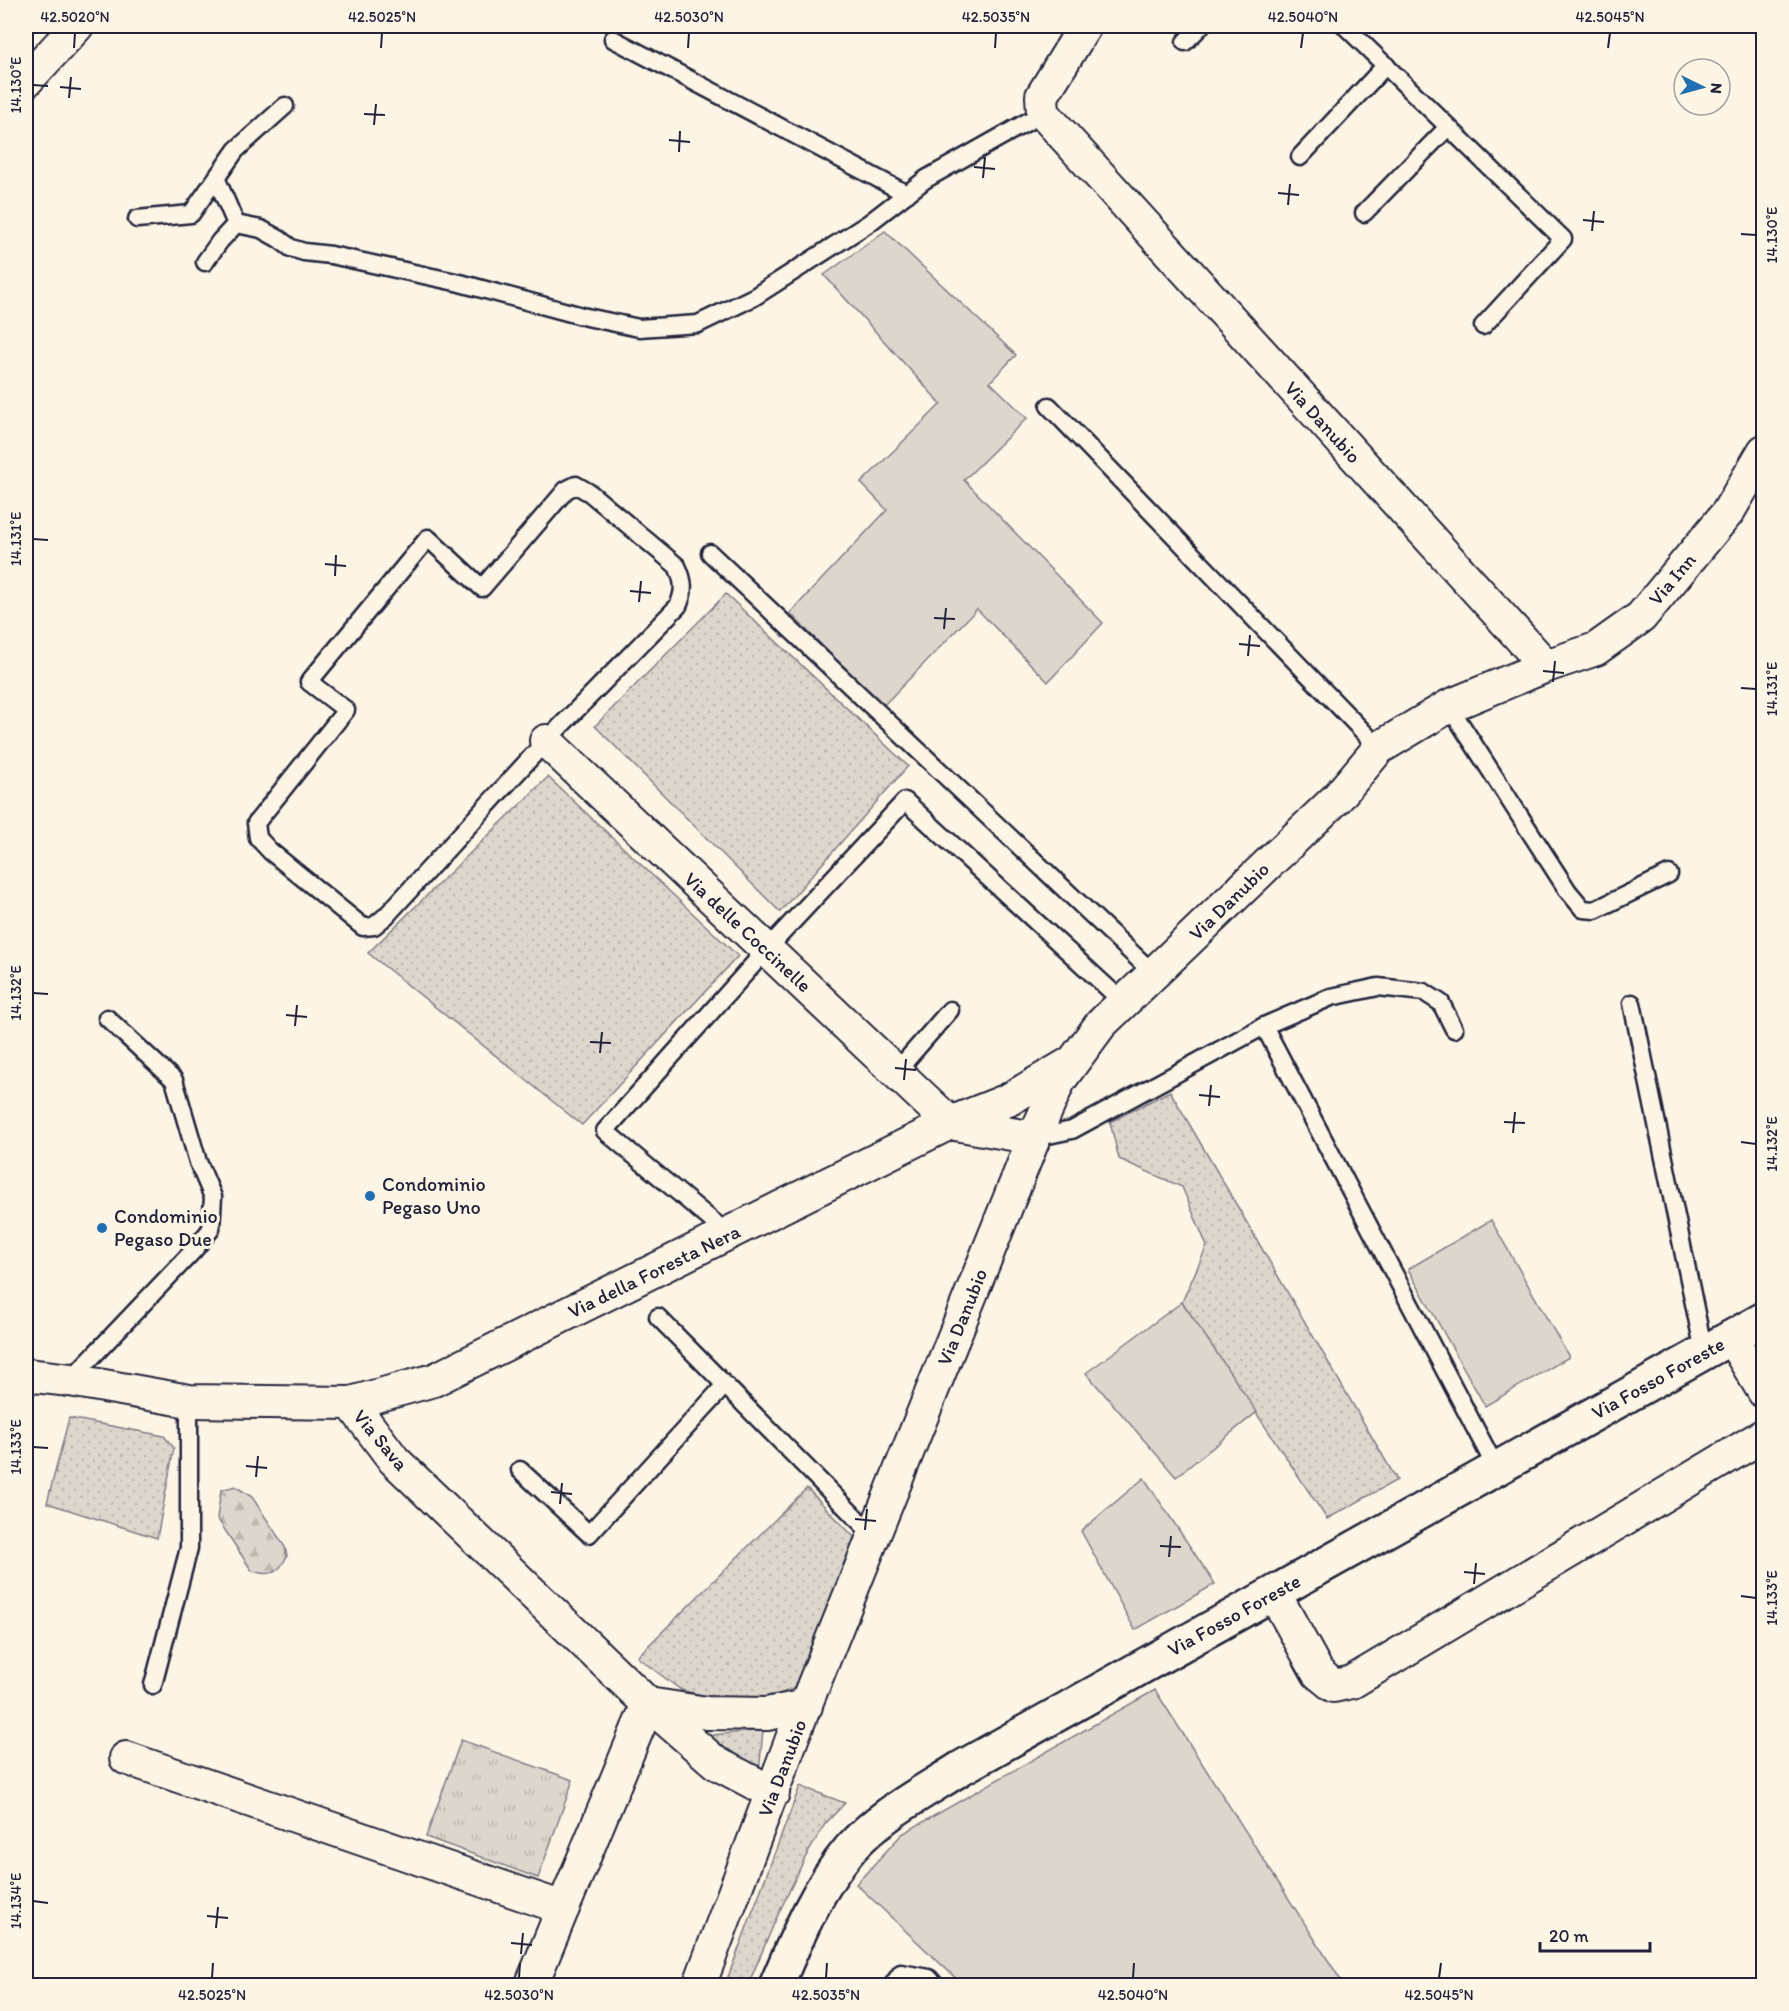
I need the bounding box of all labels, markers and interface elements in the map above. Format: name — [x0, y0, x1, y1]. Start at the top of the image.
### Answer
text: 42.5020°N — [40, 8, 110, 26]
text: 42.5025°N — [348, 8, 416, 26]
text: 42.5030°N — [654, 8, 724, 26]
text: 42.5035°N — [962, 8, 1030, 26]
text: 42.5040°N — [1268, 8, 1338, 26]
text: 42.5045°N — [1575, 8, 1645, 26]
text: 14.130°E — [7, 57, 25, 113]
north arrow — [1672, 57, 1732, 117]
text: N — [1707, 82, 1726, 94]
text: 14.130°E — [1763, 207, 1781, 263]
street label: Via Danubio — [1280, 376, 1366, 468]
text: 14.131°E — [7, 512, 25, 566]
street label: Via Inn — [1643, 548, 1701, 610]
text: 14.131°E — [1763, 662, 1781, 716]
street label: Via Danubio — [1184, 857, 1274, 945]
street label: Via delle Coccinelle — [679, 867, 817, 997]
text: 14.132°E — [7, 965, 25, 1021]
text: 14.132°E — [1763, 1116, 1781, 1172]
place label: Condominio Pegaso Uno — [382, 1172, 486, 1219]
marker: Condominio Pegaso Uno — [363, 1189, 377, 1203]
place label: Condominio Pegaso Due — [114, 1204, 218, 1251]
street label: Via della Foresta Nera — [564, 1219, 745, 1323]
marker: Condominio Pegaso Due — [95, 1221, 109, 1235]
street label: Via Danubio — [932, 1265, 992, 1369]
street label: Via Fosso Foreste — [1587, 1332, 1729, 1424]
street label: Via Sava — [349, 1405, 414, 1476]
text: 14.133°E — [7, 1419, 25, 1475]
street label: Via Fosso Foreste — [1163, 1569, 1305, 1661]
text: 14.133°E — [1763, 1570, 1781, 1626]
street label: Via Danubio — [752, 1716, 812, 1820]
text: 14.134°E — [7, 1873, 25, 1929]
scale bar — [1540, 1915, 1650, 1953]
text: 20 m — [1549, 1925, 1589, 1947]
text: 42.5025°N — [178, 1986, 246, 2004]
text: 42.5030°N — [484, 1986, 554, 2004]
text: 42.5035°N — [792, 1986, 860, 2004]
text: 42.5040°N — [1098, 1986, 1168, 2004]
text: 42.5045°N — [1404, 1986, 1474, 2004]

